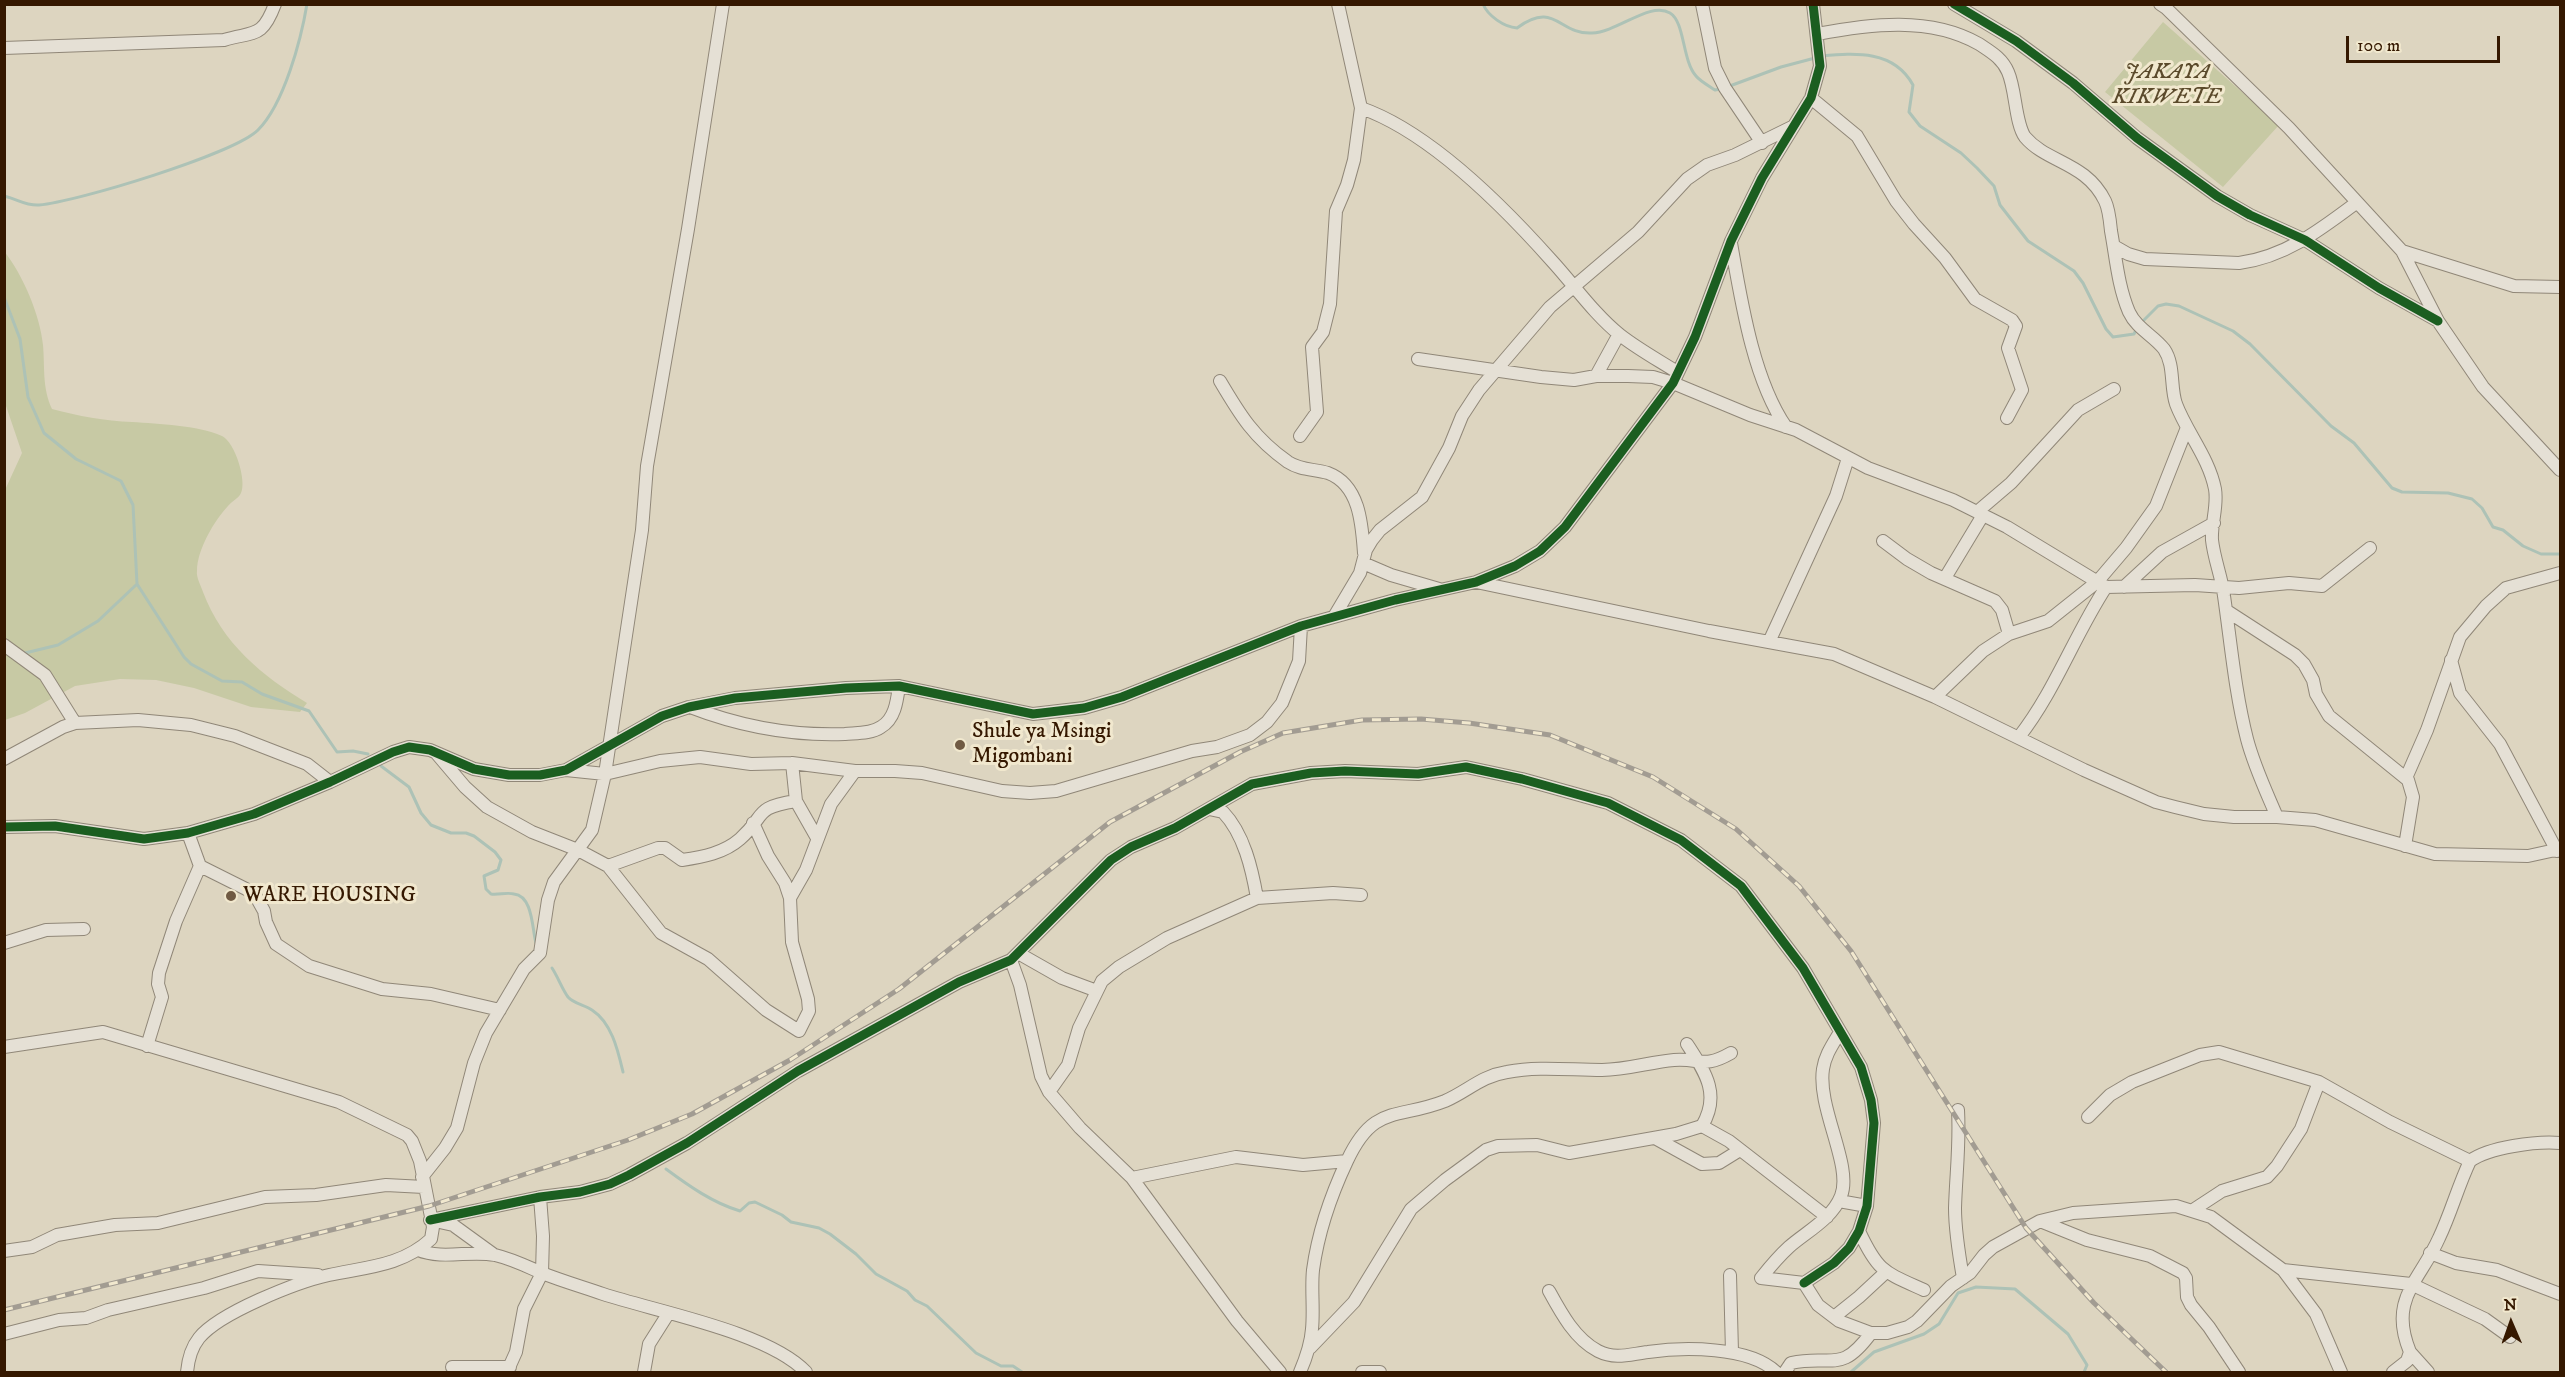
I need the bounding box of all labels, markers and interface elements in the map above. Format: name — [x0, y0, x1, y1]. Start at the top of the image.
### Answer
scale bar — [2349, 24, 2504, 62]
text: 100 m — [2357, 35, 2400, 57]
park label: JAKAYA KIKWETE — [2112, 60, 2222, 112]
place label: Shule ya Msingi Migombani — [972, 719, 1111, 770]
marker: Shule ya Msingi Migombani — [953, 738, 967, 752]
place label: WARE HOUSING — [243, 883, 416, 909]
marker: WARE HOUSING — [224, 889, 238, 903]
north arrow — [2481, 1293, 2541, 1353]
text: N — [2503, 1295, 2517, 1315]

